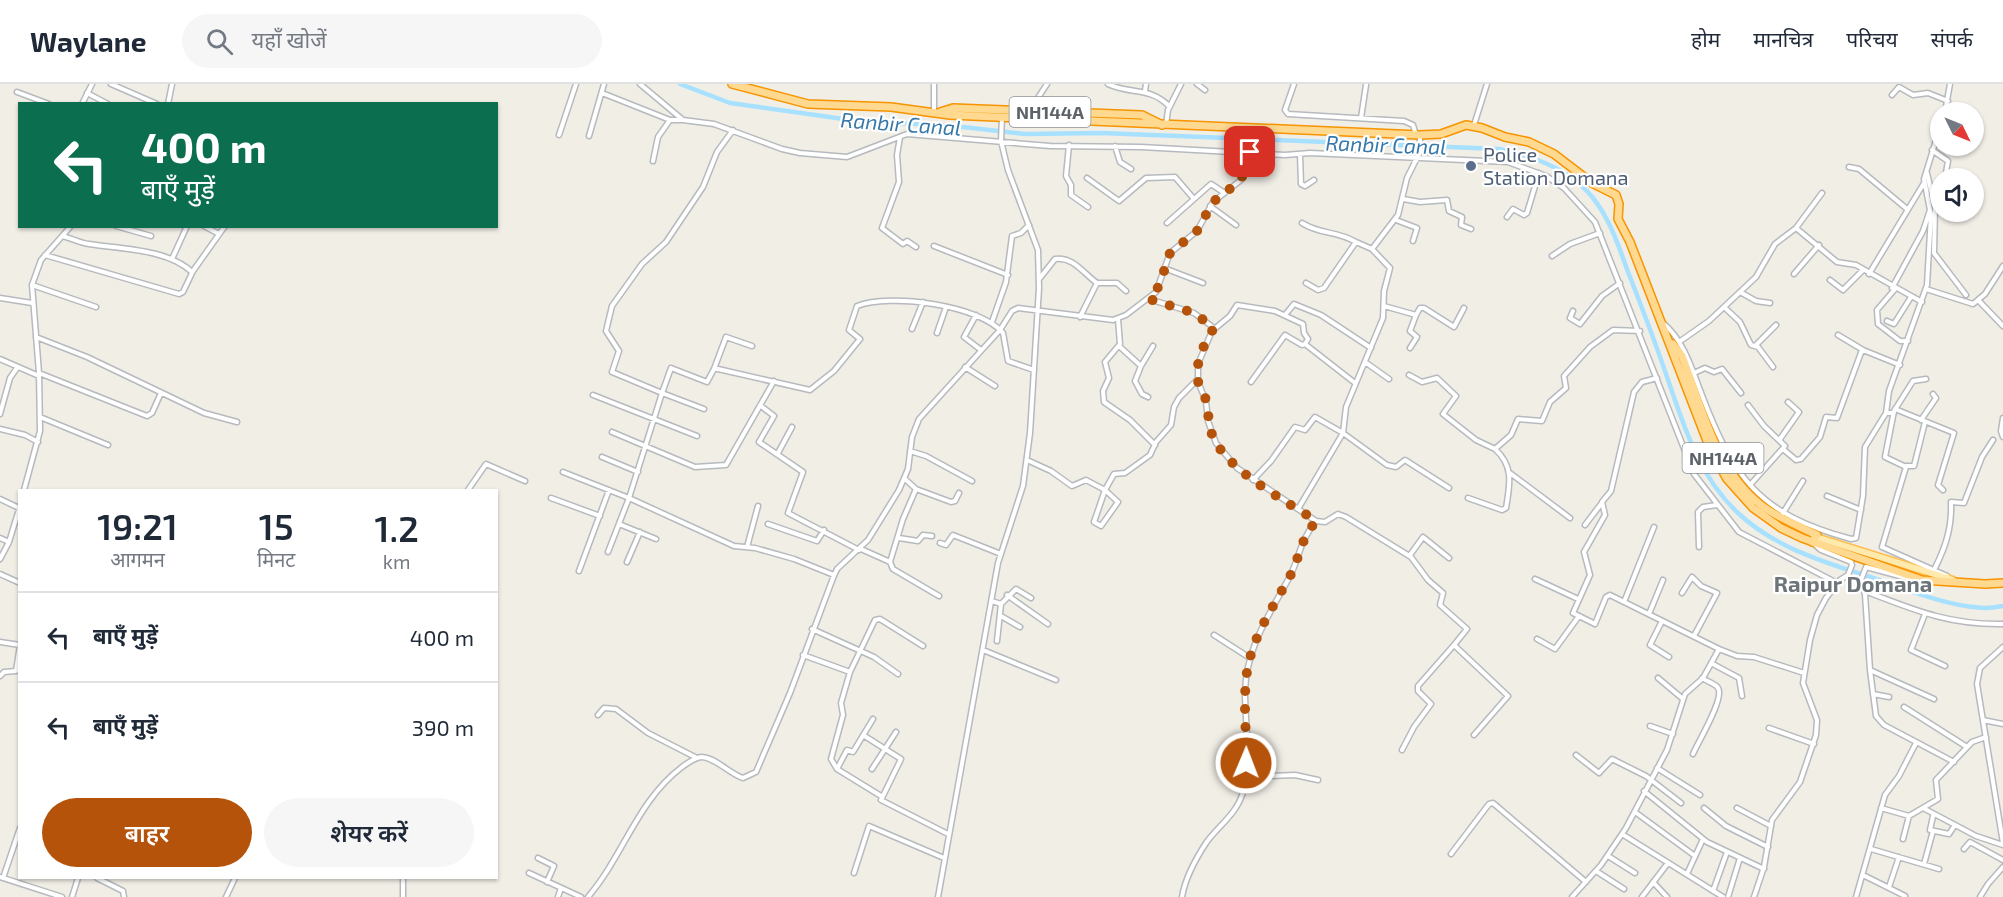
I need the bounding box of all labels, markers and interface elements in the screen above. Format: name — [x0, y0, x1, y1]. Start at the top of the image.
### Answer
search box — [182, 14, 602, 68]
text: Waylane — [30, 24, 146, 58]
icon: search — [203, 25, 236, 58]
text: यहाँ खोजें — [251, 26, 327, 52]
text: होम — [1691, 26, 1720, 51]
text: मानचित्र — [1753, 26, 1813, 51]
text: परिचय — [1846, 26, 1898, 51]
text: संपर्क — [1931, 26, 1973, 51]
road number: NH144A — [1010, 97, 1090, 127]
north arrow — [1930, 102, 1984, 156]
map controls — [1930, 102, 1984, 222]
water label: Ranbir Canal — [840, 106, 962, 140]
text: 400 m — [141, 121, 267, 171]
icon: left — [42, 126, 120, 204]
pin — [1224, 126, 1275, 177]
water label: Ranbir Canal — [1325, 129, 1447, 159]
icon: arrive — [1233, 135, 1266, 168]
place label: Police Station Domana — [1483, 142, 1628, 189]
marker: Police Station Domana — [1464, 159, 1478, 173]
button: sound — [1930, 168, 1984, 222]
text: बाएँ मुड़ें — [141, 172, 215, 204]
road number: NH144A — [1682, 443, 1764, 473]
text: 19:21 — [97, 504, 178, 547]
text: 15 — [259, 504, 294, 547]
text: 1.2 — [375, 506, 419, 549]
text: आगमन — [110, 547, 165, 571]
text: मिनट — [257, 547, 295, 571]
text: km — [383, 549, 411, 573]
district label: Raipur Domana — [1774, 570, 1932, 596]
icon: left — [42, 621, 75, 654]
text: बाएँ मुड़ें — [93, 622, 158, 648]
text: 400 m — [410, 624, 474, 650]
icon: left — [42, 711, 75, 744]
text: बाएँ मुड़ें — [93, 712, 158, 738]
text: 390 m — [412, 714, 474, 740]
position arrow — [1214, 731, 1278, 795]
button: बाहर — [42, 798, 252, 867]
button: शेयर करें — [264, 798, 474, 867]

